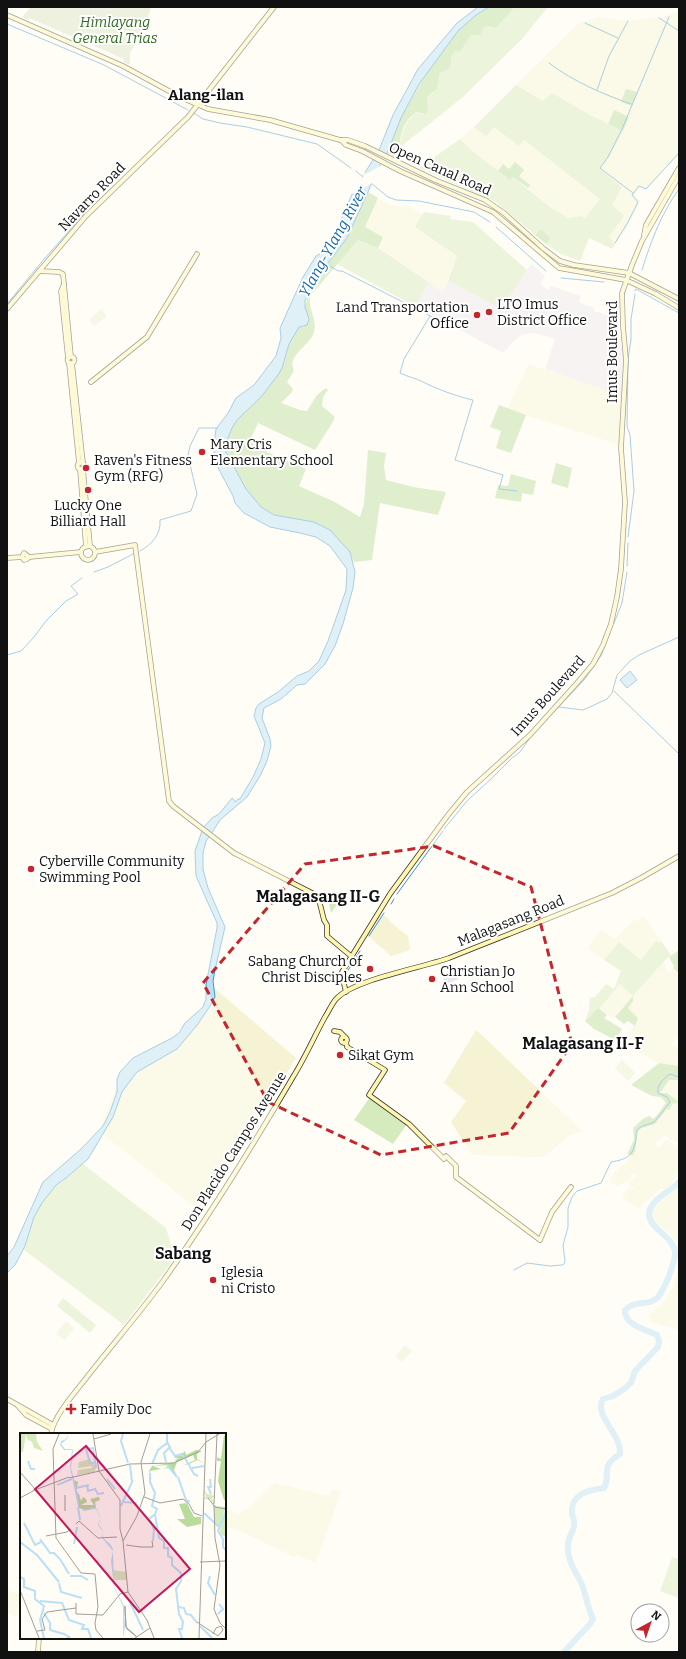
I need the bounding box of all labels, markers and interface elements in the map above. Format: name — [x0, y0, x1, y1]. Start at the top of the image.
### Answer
park label: Himlayang General Trias — [73, 14, 158, 47]
district label: Alang-ilan — [168, 86, 244, 104]
street label: Open Canal Road — [386, 139, 494, 199]
street label: Navarro Road — [55, 159, 129, 235]
water label: Ylang-Ylang River — [295, 183, 371, 300]
place label: LTO Imus District Office — [497, 296, 587, 329]
place label: Land Transportation Office — [336, 299, 469, 332]
street label: Imus Boulevard — [604, 301, 621, 403]
marker: LTO Imus District Office — [484, 307, 494, 317]
marker: Land Transportation Office — [472, 310, 482, 320]
place label: Mary Cris Elementary School — [210, 436, 333, 469]
marker: Mary Cris Elementary School — [197, 447, 207, 457]
place label: Raven's Fitness Gym (RFG) — [94, 452, 192, 485]
marker: Raven's Fitness Gym (RFG) — [81, 463, 91, 473]
marker: Lucky One Billiard Hall — [83, 485, 93, 495]
place label: Lucky One Billiard Hall — [50, 497, 126, 530]
street label: Imus Boulevard — [507, 652, 589, 740]
place label: Cyberville Community Swimming Pool — [39, 853, 185, 886]
marker: Cyberville Community Swimming Pool — [26, 864, 36, 874]
district label: Malagasang II-G — [256, 887, 380, 906]
street label: Malagasang Road — [455, 892, 567, 950]
place label: Sabang Church of Christ Disciples — [248, 953, 363, 986]
place label: Christian Jo Ann School — [440, 963, 515, 996]
marker: Sabang Church of Christ Disciples — [365, 964, 375, 974]
marker: Christian Jo Ann School — [427, 974, 437, 984]
district label: Malagasang II-F — [522, 1034, 644, 1053]
place label: Sikat Gym — [348, 1047, 415, 1064]
marker: Sikat Gym — [335, 1050, 345, 1060]
street label: Don Placido Campos Avenue — [178, 1068, 290, 1234]
district label: Sabang — [155, 1244, 211, 1263]
place label: Iglesia ni Cristo — [221, 1264, 275, 1297]
marker: Iglesia ni Cristo — [208, 1275, 218, 1285]
place label: Family Doc — [80, 1401, 152, 1418]
marker: Family Doc — [65, 1403, 77, 1415]
inset map — [20, 1433, 226, 1639]
north arrow — [630, 1603, 670, 1643]
text: N — [649, 1608, 664, 1624]

